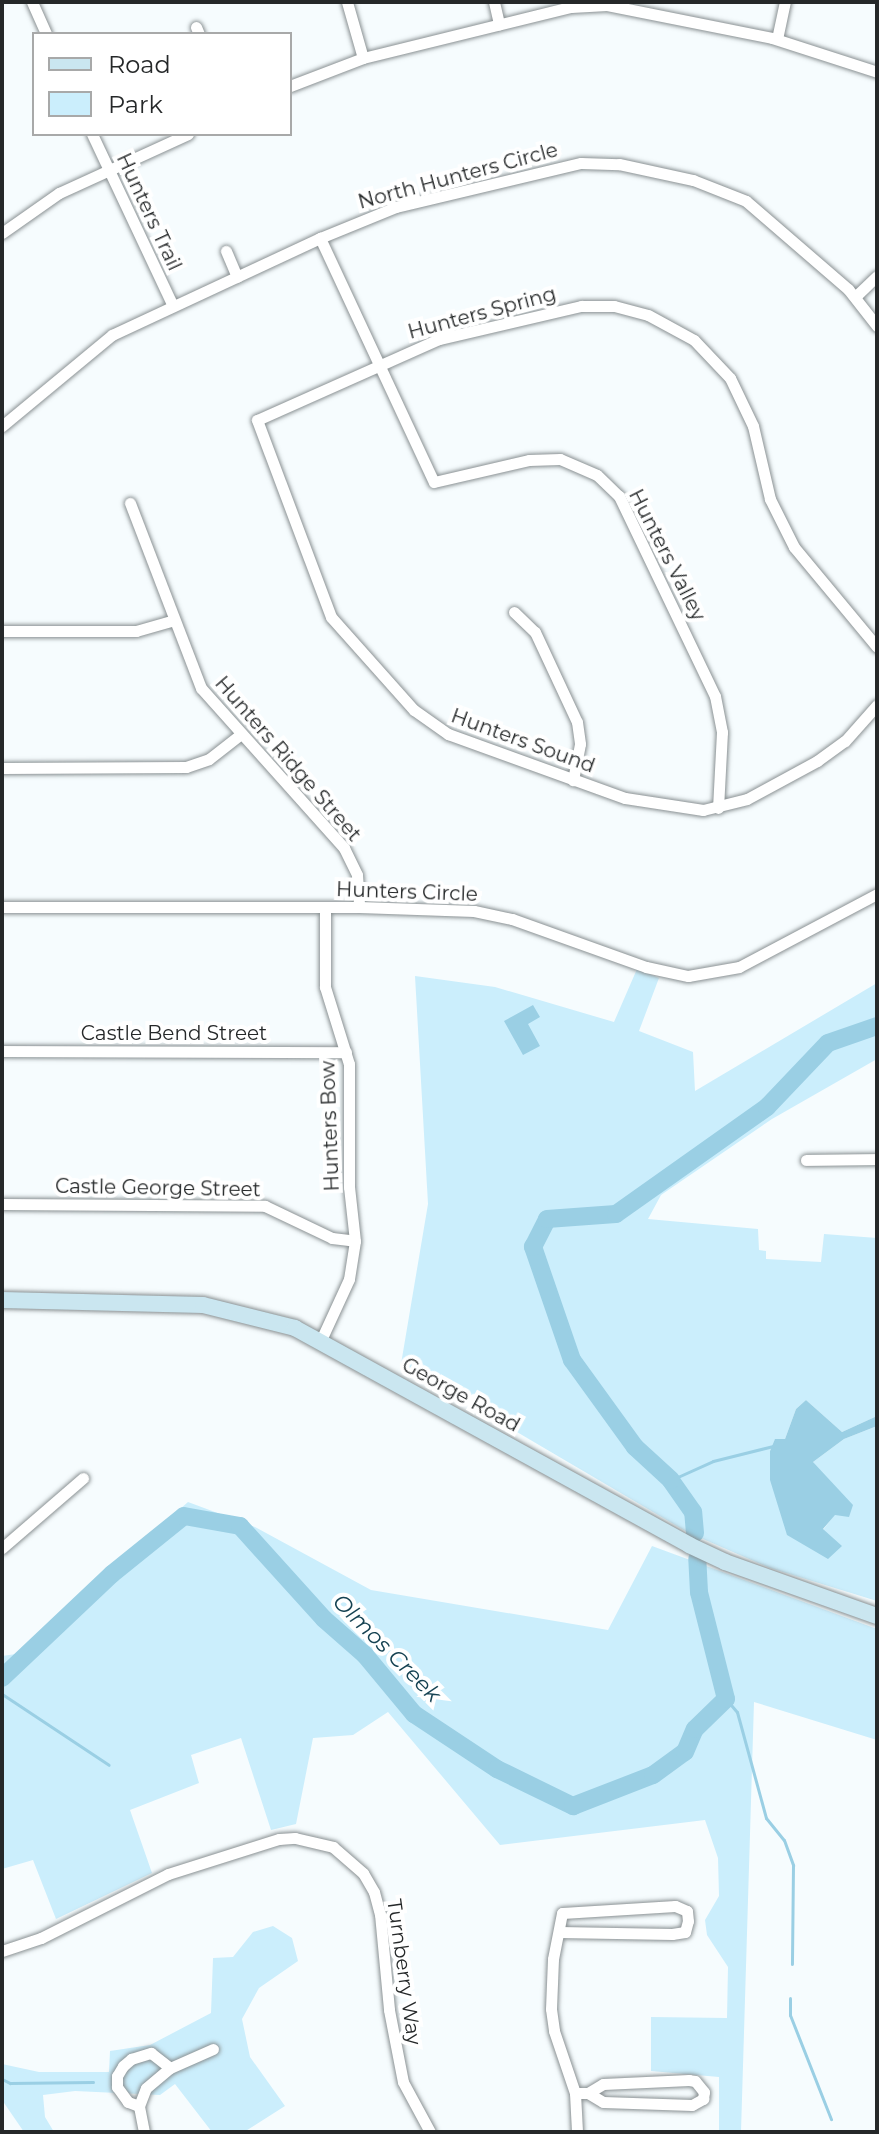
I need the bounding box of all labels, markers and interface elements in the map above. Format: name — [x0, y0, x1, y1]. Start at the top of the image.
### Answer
legend — [32, 32, 292, 136]
text: Road — [108, 50, 171, 79]
text: Park — [108, 90, 163, 119]
street label: North Hunters Circle — [355, 138, 561, 214]
street label: Hunters Trail — [111, 149, 187, 275]
street label: Hunters Spring — [405, 282, 559, 344]
street label: Hunters Valley — [624, 485, 710, 625]
street label: Hunters Ridge Street — [210, 672, 366, 846]
street label: Hunters Sound — [448, 704, 598, 778]
street label: Hunters Circle — [336, 878, 478, 906]
street label: Castle Bend Street — [81, 1021, 267, 1045]
street label: Hunters Bow — [316, 1060, 344, 1192]
street label: Castle George Street — [55, 1174, 261, 1202]
street label: George Road — [398, 1353, 524, 1437]
water label: Olmos Creek — [327, 1588, 447, 1708]
street label: Turnberry Way — [382, 1898, 426, 2046]

